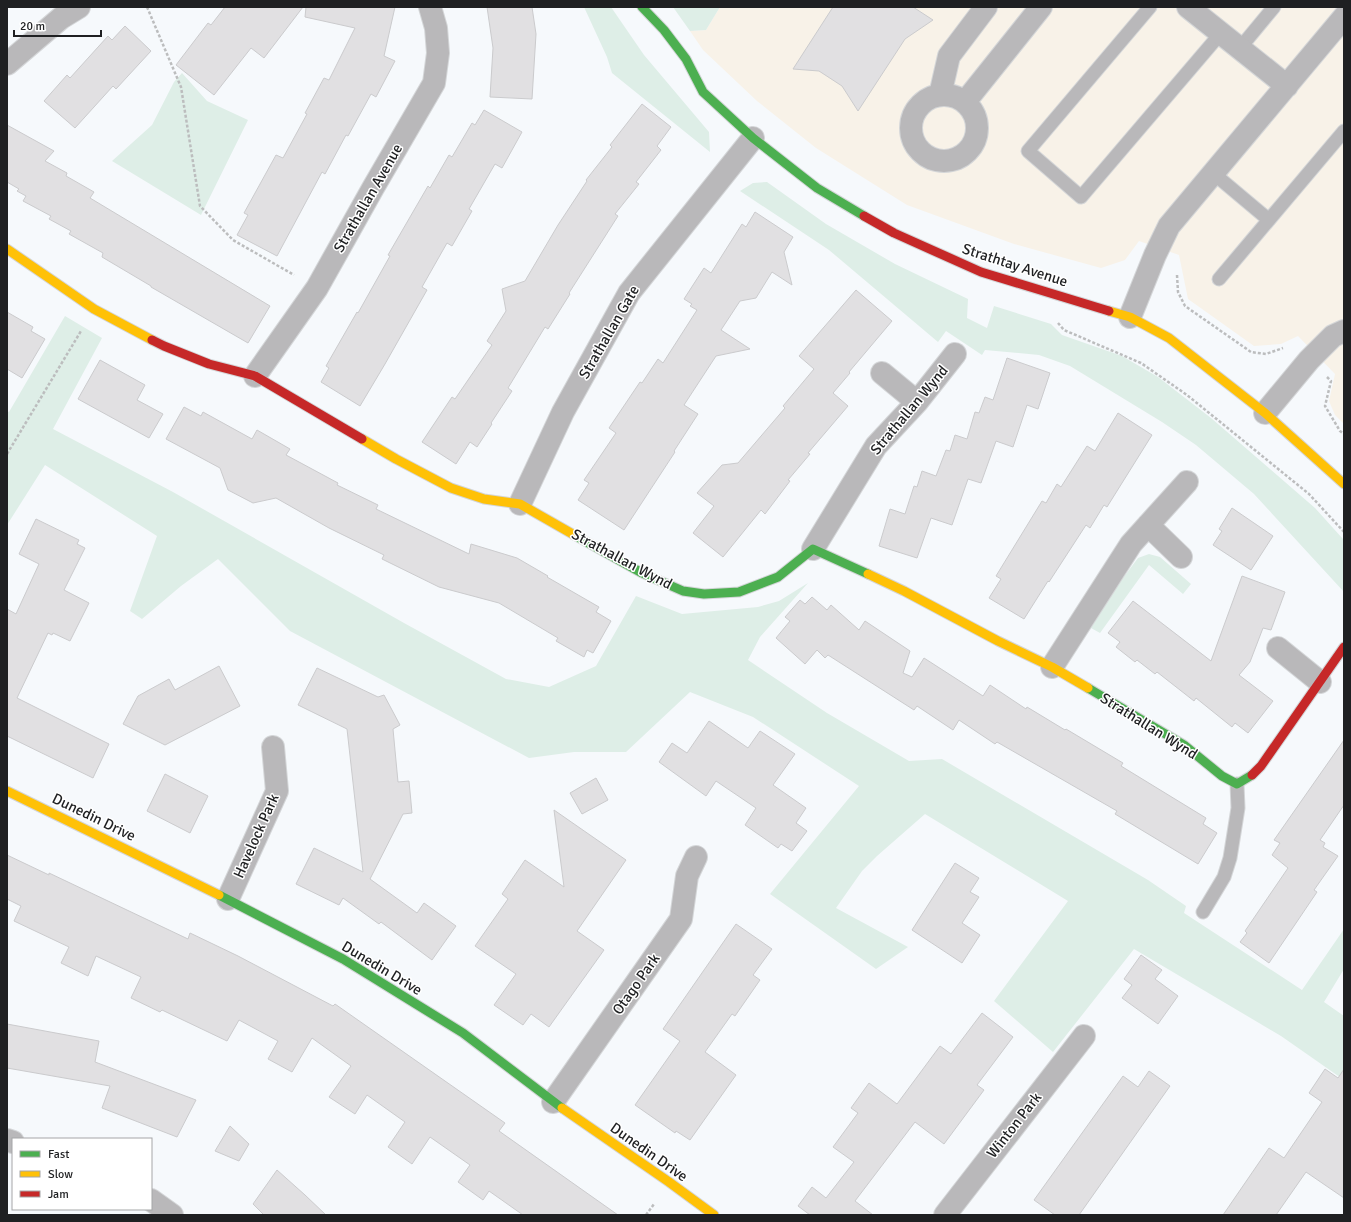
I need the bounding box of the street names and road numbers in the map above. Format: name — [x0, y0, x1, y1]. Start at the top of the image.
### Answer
street label: Strathallan Avenue — [330, 141, 406, 255]
street label: Strathtay Avenue — [960, 239, 1070, 291]
street label: Strathallan Gate — [575, 282, 643, 382]
street label: Strathallan Wynd — [866, 362, 952, 458]
street label: Strathallan Wynd — [569, 525, 675, 593]
street label: Strathallan Wynd — [1097, 689, 1201, 763]
street label: Dunedin Drive — [49, 789, 139, 845]
street label: Havelock Park — [229, 791, 283, 881]
street label: Dunedin Drive — [339, 937, 425, 999]
street label: Otago Park — [608, 950, 664, 1018]
street label: Winton Park — [983, 1088, 1045, 1161]
street label: Dunedin Drive — [607, 1119, 691, 1185]

